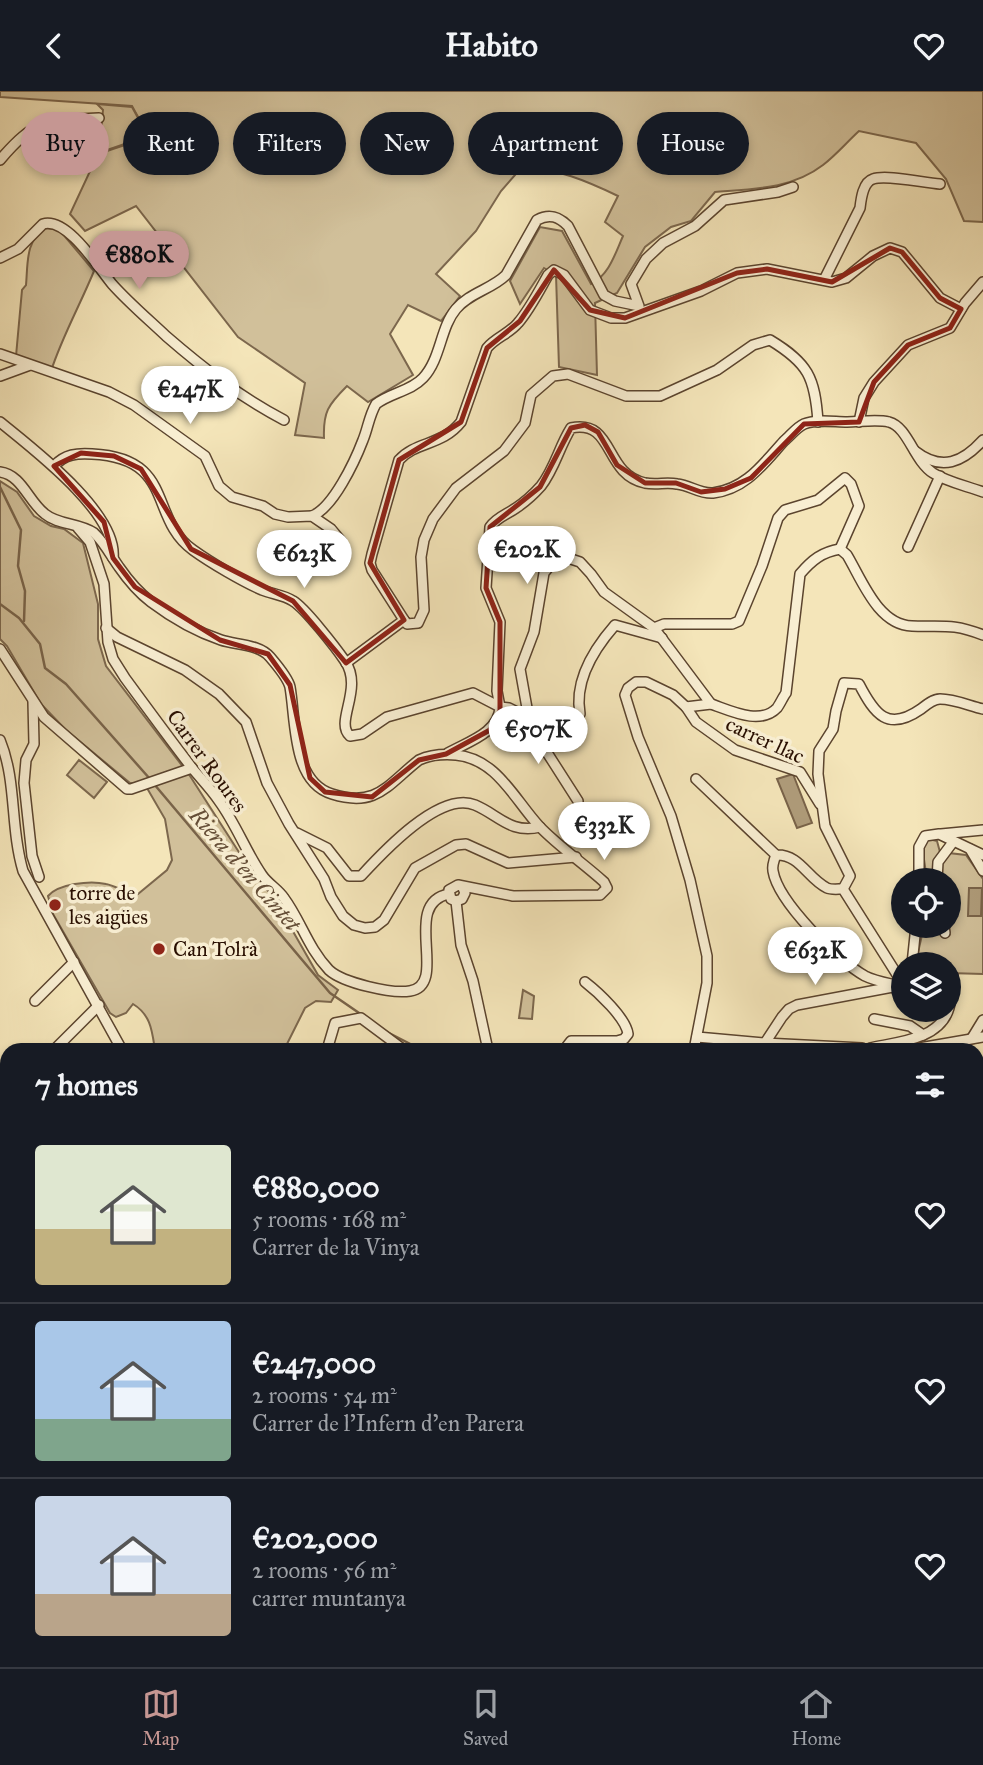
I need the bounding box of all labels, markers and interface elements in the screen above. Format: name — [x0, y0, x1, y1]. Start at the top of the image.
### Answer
text: Habito — [445, 26, 538, 65]
icon: back — [35, 27, 73, 65]
icon: heart — [910, 27, 948, 65]
chip: Buy — [21, 112, 109, 175]
chip: Rent — [123, 112, 219, 175]
chip: Filters — [233, 112, 346, 175]
chip: New — [360, 112, 454, 175]
chip: Apartment — [468, 112, 623, 175]
chip: House — [637, 112, 749, 175]
pin: €880K — [90, 231, 188, 291]
text: €880K — [105, 240, 173, 268]
pin: €247K — [141, 367, 239, 426]
text: €247K — [157, 375, 223, 403]
pin: €202K — [478, 526, 576, 586]
pin: €623K — [255, 531, 353, 590]
text: €202K — [494, 535, 560, 563]
text: €623K — [273, 539, 335, 567]
street label: Carrer Roures — [161, 705, 253, 817]
pin: €507K — [489, 707, 587, 766]
street label: carrer llac — [722, 711, 808, 769]
text: €507K — [505, 715, 571, 743]
water label: Riera d'en Cintet — [183, 800, 308, 938]
pin: €332K — [555, 803, 653, 862]
text: €332K — [574, 811, 634, 839]
map controls — [891, 868, 961, 1022]
button: locate — [891, 868, 961, 938]
place label: torre de les aigües — [69, 880, 148, 930]
marker: torre de les aigües — [47, 897, 63, 913]
pin: €632K — [766, 927, 864, 987]
place label: Can Tolrà — [173, 936, 258, 962]
text: €632K — [784, 936, 846, 964]
marker: Can Tolrà — [151, 941, 167, 957]
button: layers — [891, 952, 961, 1022]
icon: filters — [911, 1066, 949, 1104]
text: 7 homes — [35, 1067, 138, 1103]
text: €880,000 — [252, 1169, 380, 1205]
icon: home — [91, 1173, 175, 1257]
icon: heart — [911, 1196, 949, 1234]
text: 5 rooms · 168 m² — [252, 1205, 406, 1233]
text: Carrer de la Vinya — [252, 1233, 419, 1261]
text: €247,000 — [252, 1345, 376, 1381]
icon: home — [91, 1349, 175, 1433]
icon: heart — [911, 1372, 949, 1410]
text: 2 rooms · 54 m² — [252, 1381, 397, 1409]
text: Carrer de l'Infern d'en Parera — [252, 1409, 524, 1437]
text: €202,000 — [252, 1520, 378, 1556]
icon: home — [91, 1524, 175, 1608]
icon: heart — [911, 1547, 949, 1585]
text: 2 rooms · 56 m² — [252, 1556, 396, 1584]
text: carrer muntanya — [252, 1584, 406, 1612]
tab: Map — [142, 1685, 180, 1750]
tab: Saved — [463, 1685, 508, 1750]
tab: Home — [792, 1685, 841, 1750]

